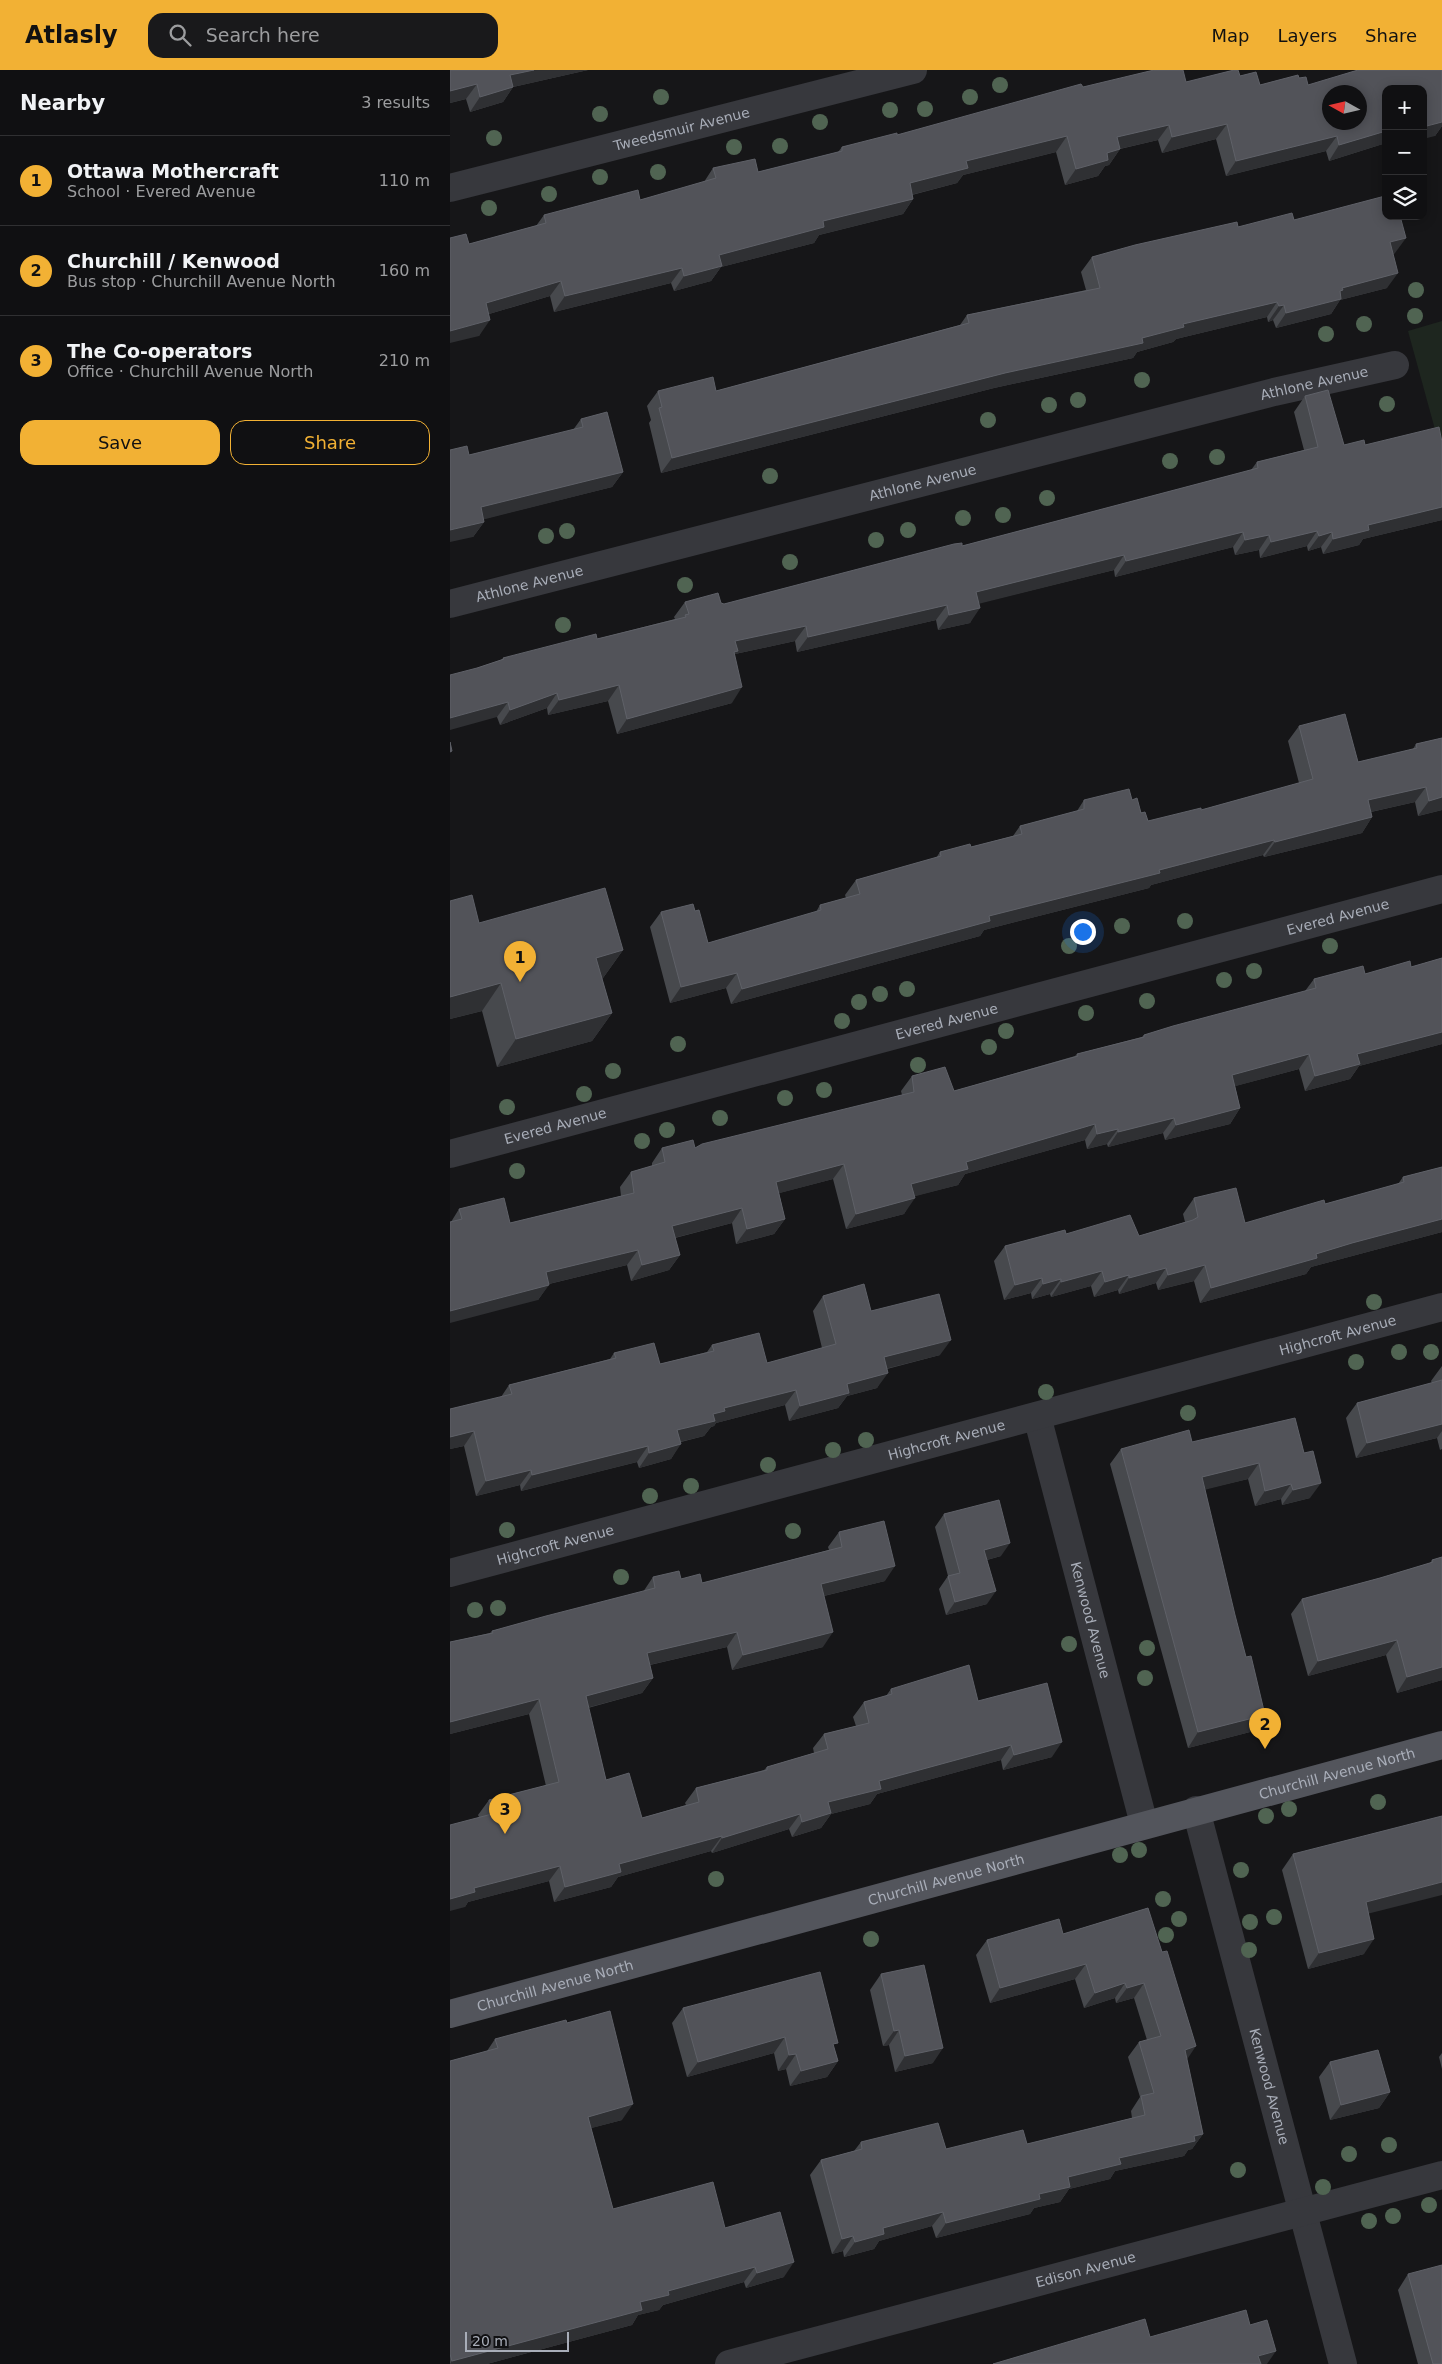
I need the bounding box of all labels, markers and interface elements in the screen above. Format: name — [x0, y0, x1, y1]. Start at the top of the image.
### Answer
search box — [148, 13, 498, 58]
text: Atlasly — [25, 21, 118, 49]
icon: search — [166, 21, 194, 49]
text: Search here — [206, 24, 320, 46]
text: Map — [1211, 25, 1249, 46]
text: Layers — [1277, 25, 1337, 46]
text: Share — [1365, 25, 1417, 46]
north arrow — [1322, 85, 1367, 130]
map controls — [1382, 85, 1427, 220]
button: + — [1382, 85, 1427, 130]
text: Nearby — [20, 91, 105, 115]
text: 3 results — [361, 93, 430, 112]
street label: Tweedsmuir Avenue — [611, 104, 751, 154]
button: − — [1382, 130, 1427, 175]
text: Ottawa Mothercraft — [67, 160, 279, 182]
text: 1 — [30, 171, 42, 190]
text: 110 m — [379, 171, 430, 190]
button: layers — [1382, 175, 1427, 220]
text: School · Evered Avenue — [67, 182, 256, 201]
text: Churchill / Kenwood — [67, 250, 280, 272]
text: 2 — [30, 261, 42, 280]
text: 160 m — [379, 261, 430, 280]
text: Bus stop · Churchill Avenue North — [67, 272, 336, 291]
text: The Co-operators — [67, 340, 252, 362]
text: 3 — [30, 351, 42, 370]
text: 210 m — [379, 351, 430, 370]
text: Office · Churchill Avenue North — [67, 362, 313, 381]
street label: Athlone Avenue — [1259, 363, 1370, 403]
button: Save — [20, 420, 220, 465]
button: Share — [230, 420, 430, 465]
street label: Athlone Avenue — [867, 461, 978, 504]
street label: Athlone Avenue — [474, 562, 585, 605]
street label: Evered Avenue — [1285, 896, 1391, 938]
your location — [1070, 919, 1096, 945]
pin: 1 — [504, 941, 536, 982]
street label: Evered Avenue — [894, 1000, 1000, 1043]
street label: Evered Avenue — [502, 1105, 608, 1147]
street label: Highcroft Avenue — [1277, 1312, 1398, 1358]
street label: Highcroft Avenue — [886, 1417, 1007, 1463]
street label: Highcroft Avenue — [495, 1521, 616, 1568]
street label: Kenwood Avenue — [1068, 1560, 1113, 1680]
pin: 2 — [1249, 1708, 1281, 1749]
street label: Churchill Avenue North — [1257, 1745, 1417, 1802]
pin: 3 — [489, 1793, 521, 1834]
street label: Churchill Avenue North — [866, 1851, 1026, 1908]
street label: Churchill Avenue North — [475, 1957, 635, 2014]
street label: Kenwood Avenue — [1246, 2026, 1292, 2146]
street label: Edison Avenue — [1034, 2249, 1137, 2290]
scale bar — [465, 2329, 569, 2352]
text: 20 m — [472, 2333, 508, 2349]

